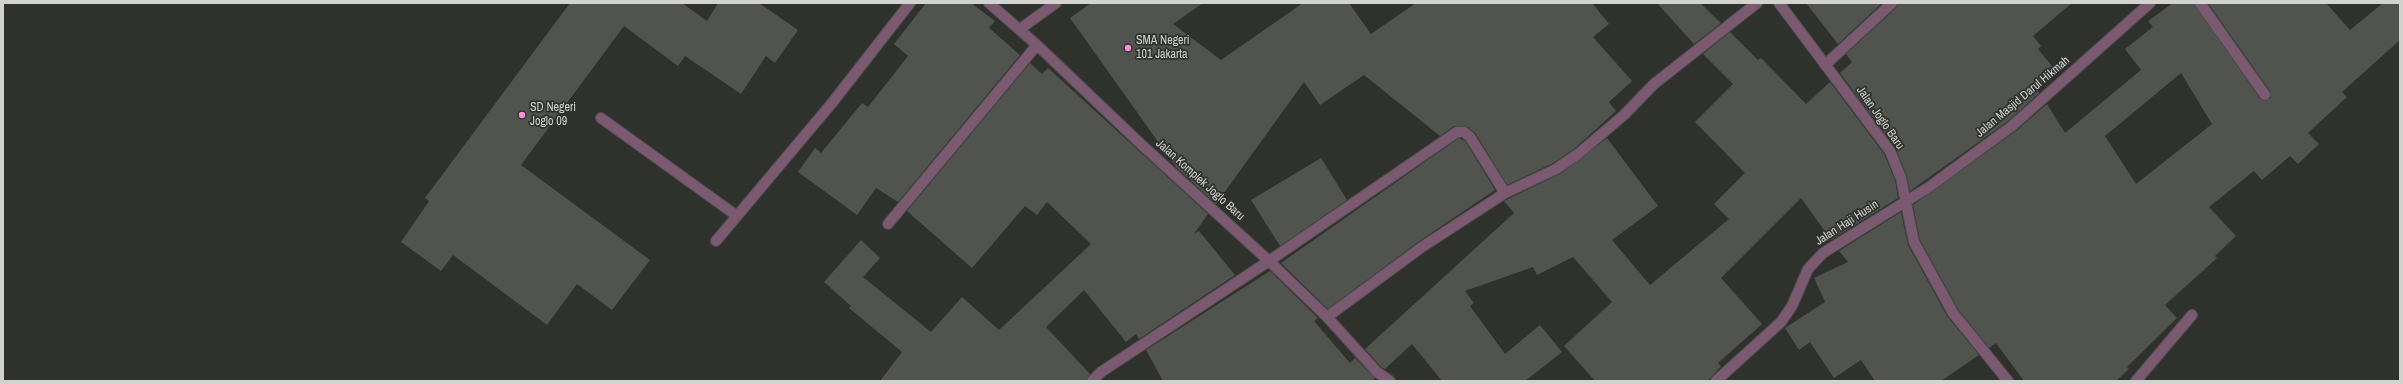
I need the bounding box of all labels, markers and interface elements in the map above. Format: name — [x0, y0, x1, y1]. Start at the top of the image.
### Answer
place label: SMA Negeri 101 Jakarta — [1136, 34, 1190, 62]
marker: SMA Negeri 101 Jakarta — [1123, 43, 1133, 53]
street label: Jalan Masjid Darul Hikmah — [1973, 54, 2073, 140]
street label: Jalan Joglo Baru — [1853, 84, 1907, 152]
place label: SD Negeri Joglo 09 — [530, 101, 576, 129]
marker: SD Negeri Joglo 09 — [517, 110, 527, 120]
street label: Jalan Komplek Joglo Baru — [1153, 136, 1247, 224]
street label: Jalan Haji Husin — [1813, 197, 1881, 249]

